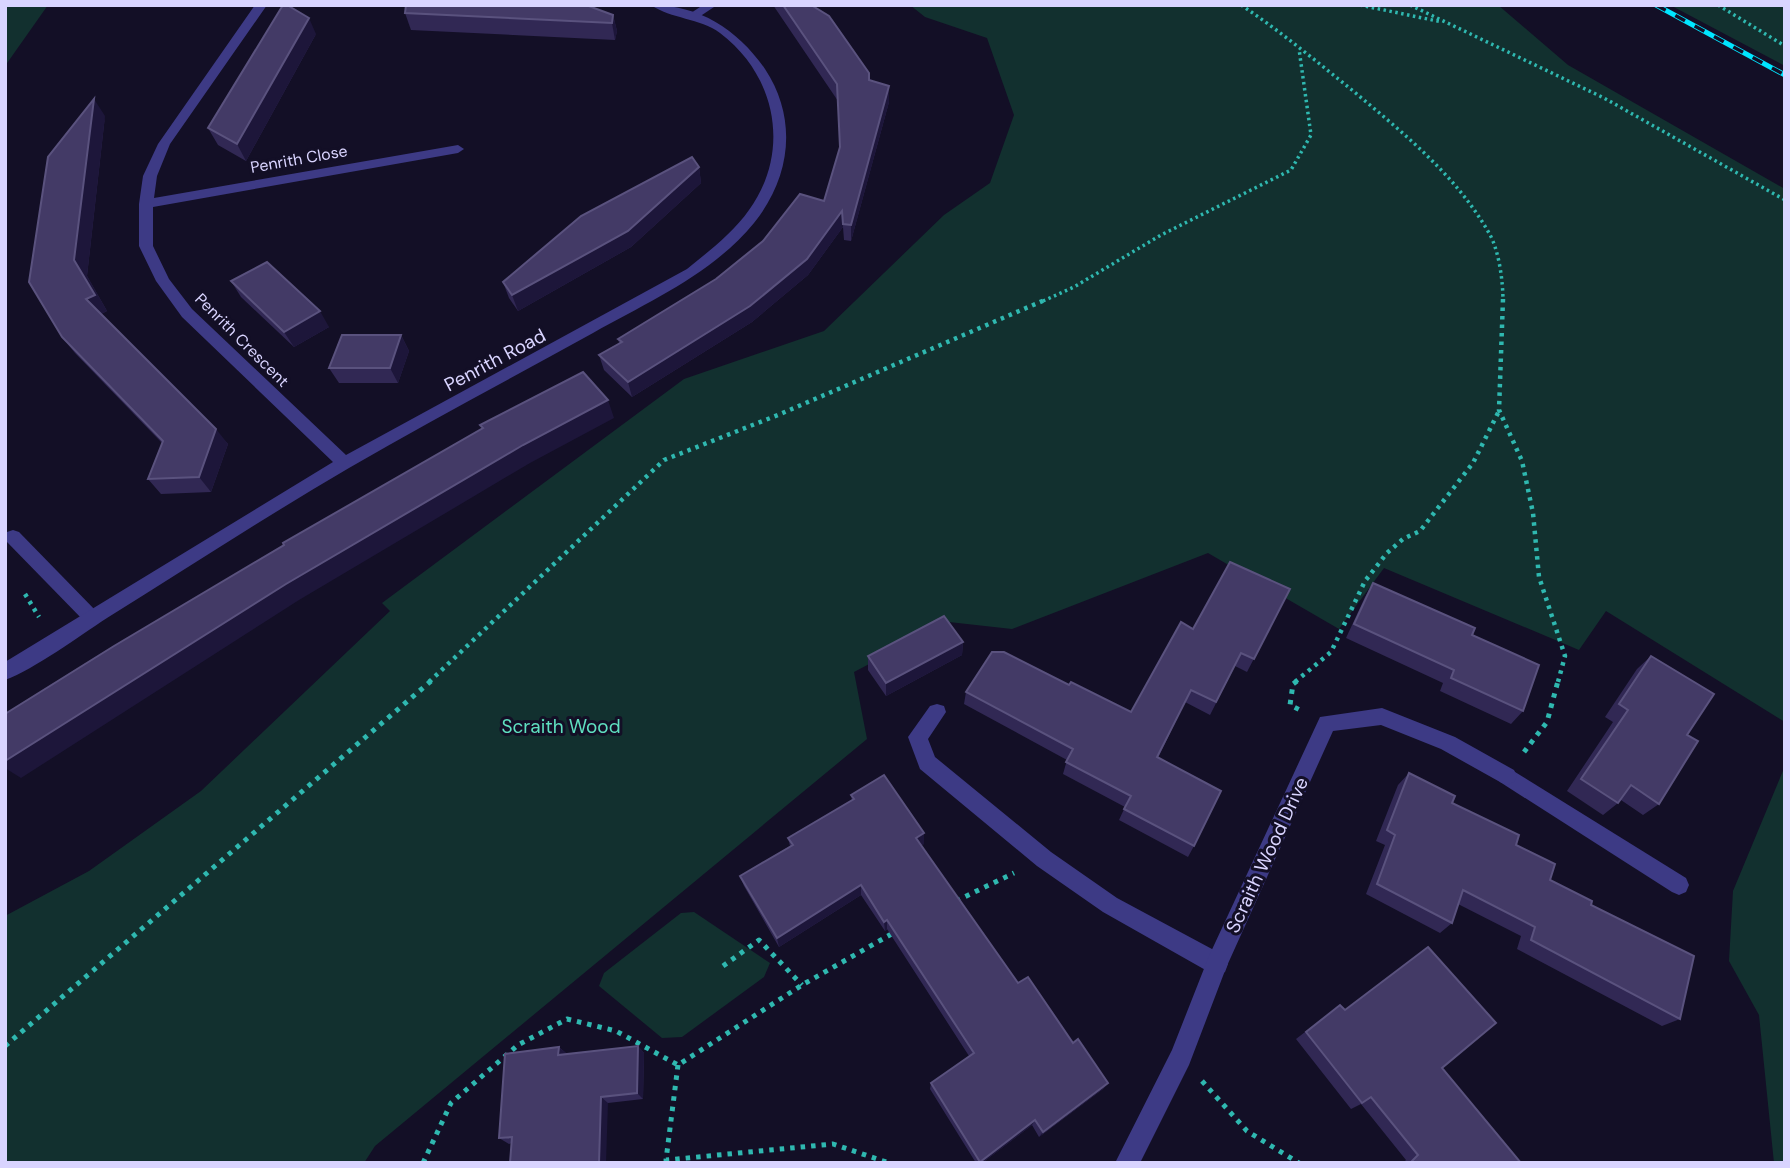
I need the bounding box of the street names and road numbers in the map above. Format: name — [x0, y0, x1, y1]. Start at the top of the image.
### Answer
street label: Penrith Close — [249, 140, 349, 178]
street label: Penrith Crescent — [191, 289, 293, 391]
street label: Penrith Road — [440, 323, 550, 397]
street label: Scraith Wood Drive — [1220, 773, 1314, 937]

